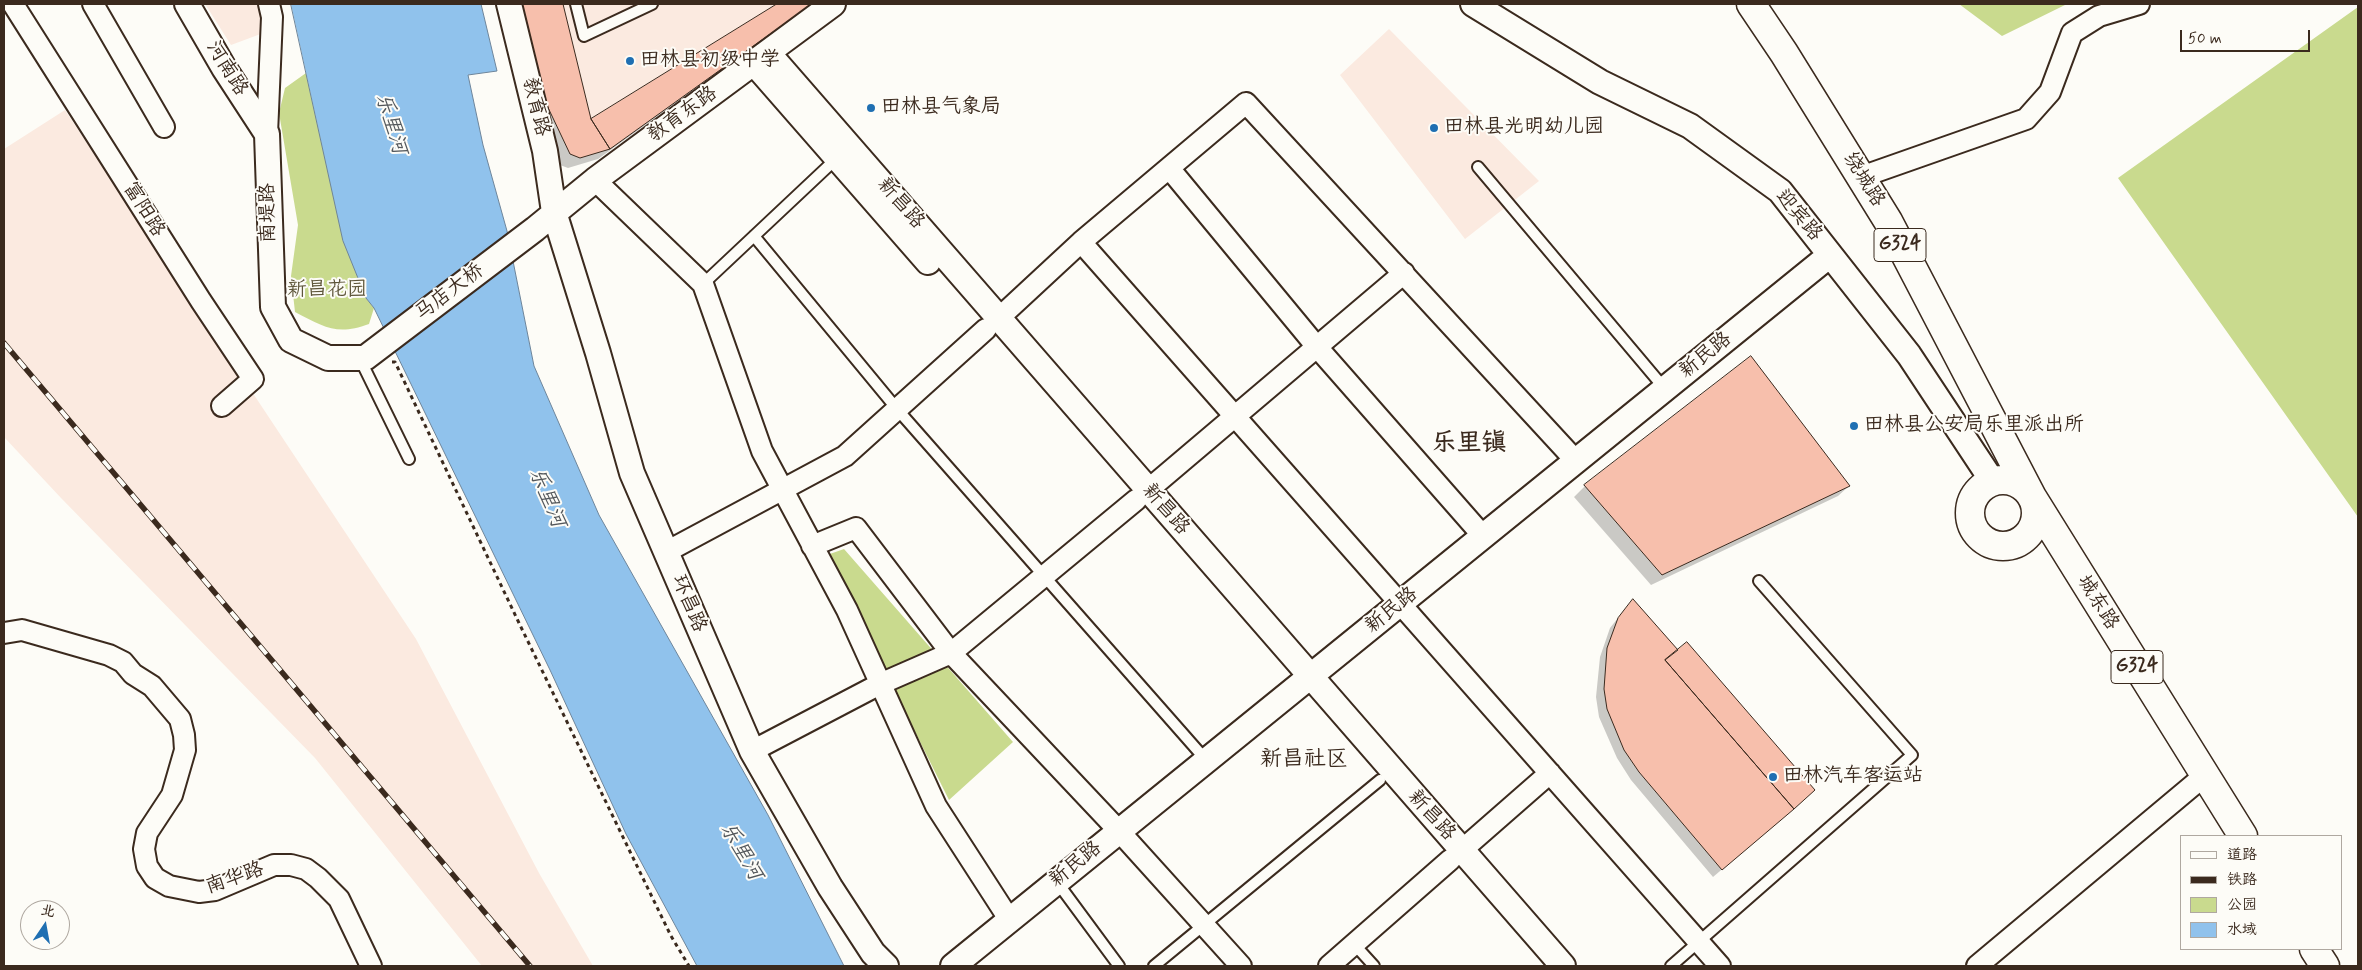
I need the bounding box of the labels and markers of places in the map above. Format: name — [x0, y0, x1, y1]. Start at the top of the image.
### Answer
place label: 田林县初级中学 — [640, 49, 780, 73]
marker: 田林县初级中学 — [624, 55, 636, 67]
place label: 田林县气象局 — [881, 96, 1001, 120]
marker: 田林县气象局 — [865, 102, 877, 114]
place label: 田林县光明幼儿园 — [1444, 116, 1604, 140]
marker: 田林县光明幼儿园 — [1428, 122, 1440, 134]
place label: 田林县公安局乐里派出所 — [1864, 414, 2084, 438]
marker: 田林县公安局乐里派出所 — [1848, 420, 1860, 432]
place label: 田林汽车客运站 — [1783, 765, 1923, 789]
marker: 田林汽车客运站 — [1767, 771, 1779, 783]

